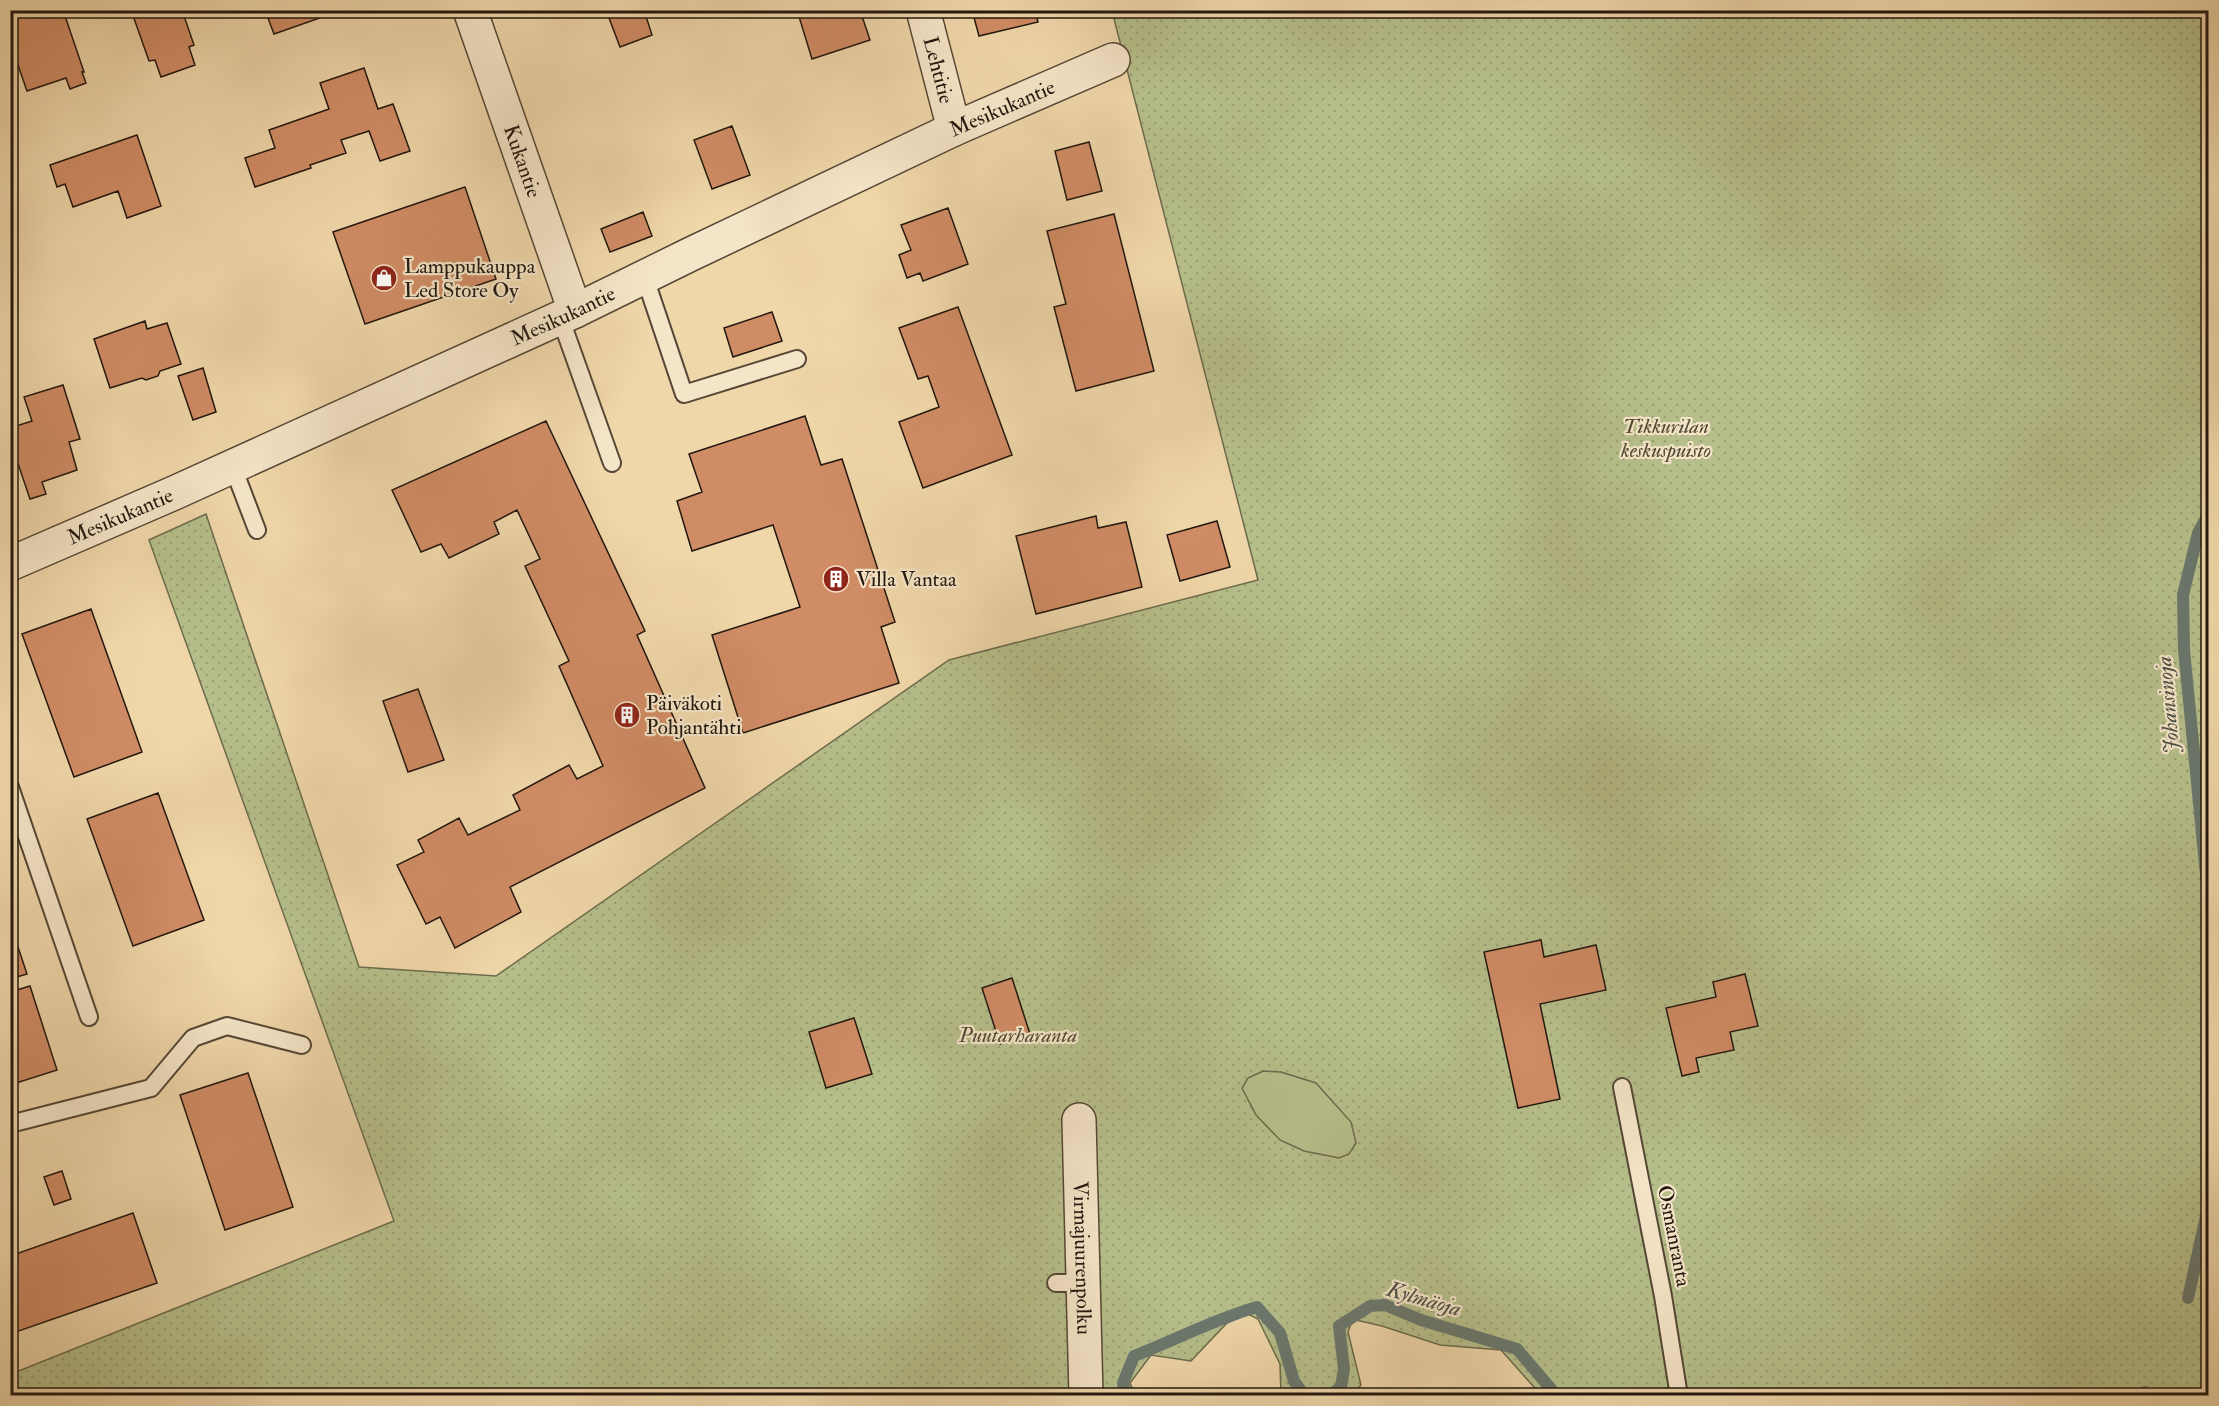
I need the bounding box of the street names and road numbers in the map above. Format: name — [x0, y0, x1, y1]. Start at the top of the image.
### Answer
street label: Lehtitie — [917, 34, 960, 107]
street label: Mesikukantie — [945, 73, 1059, 143]
street label: Kukantie — [498, 121, 548, 201]
street label: Mesikukantie — [506, 280, 620, 352]
street label: Mesikukantie — [63, 481, 177, 551]
street label: Virmajuurenpolku — [1067, 1181, 1098, 1335]
street label: Osmanranta — [1651, 1183, 1697, 1289]

